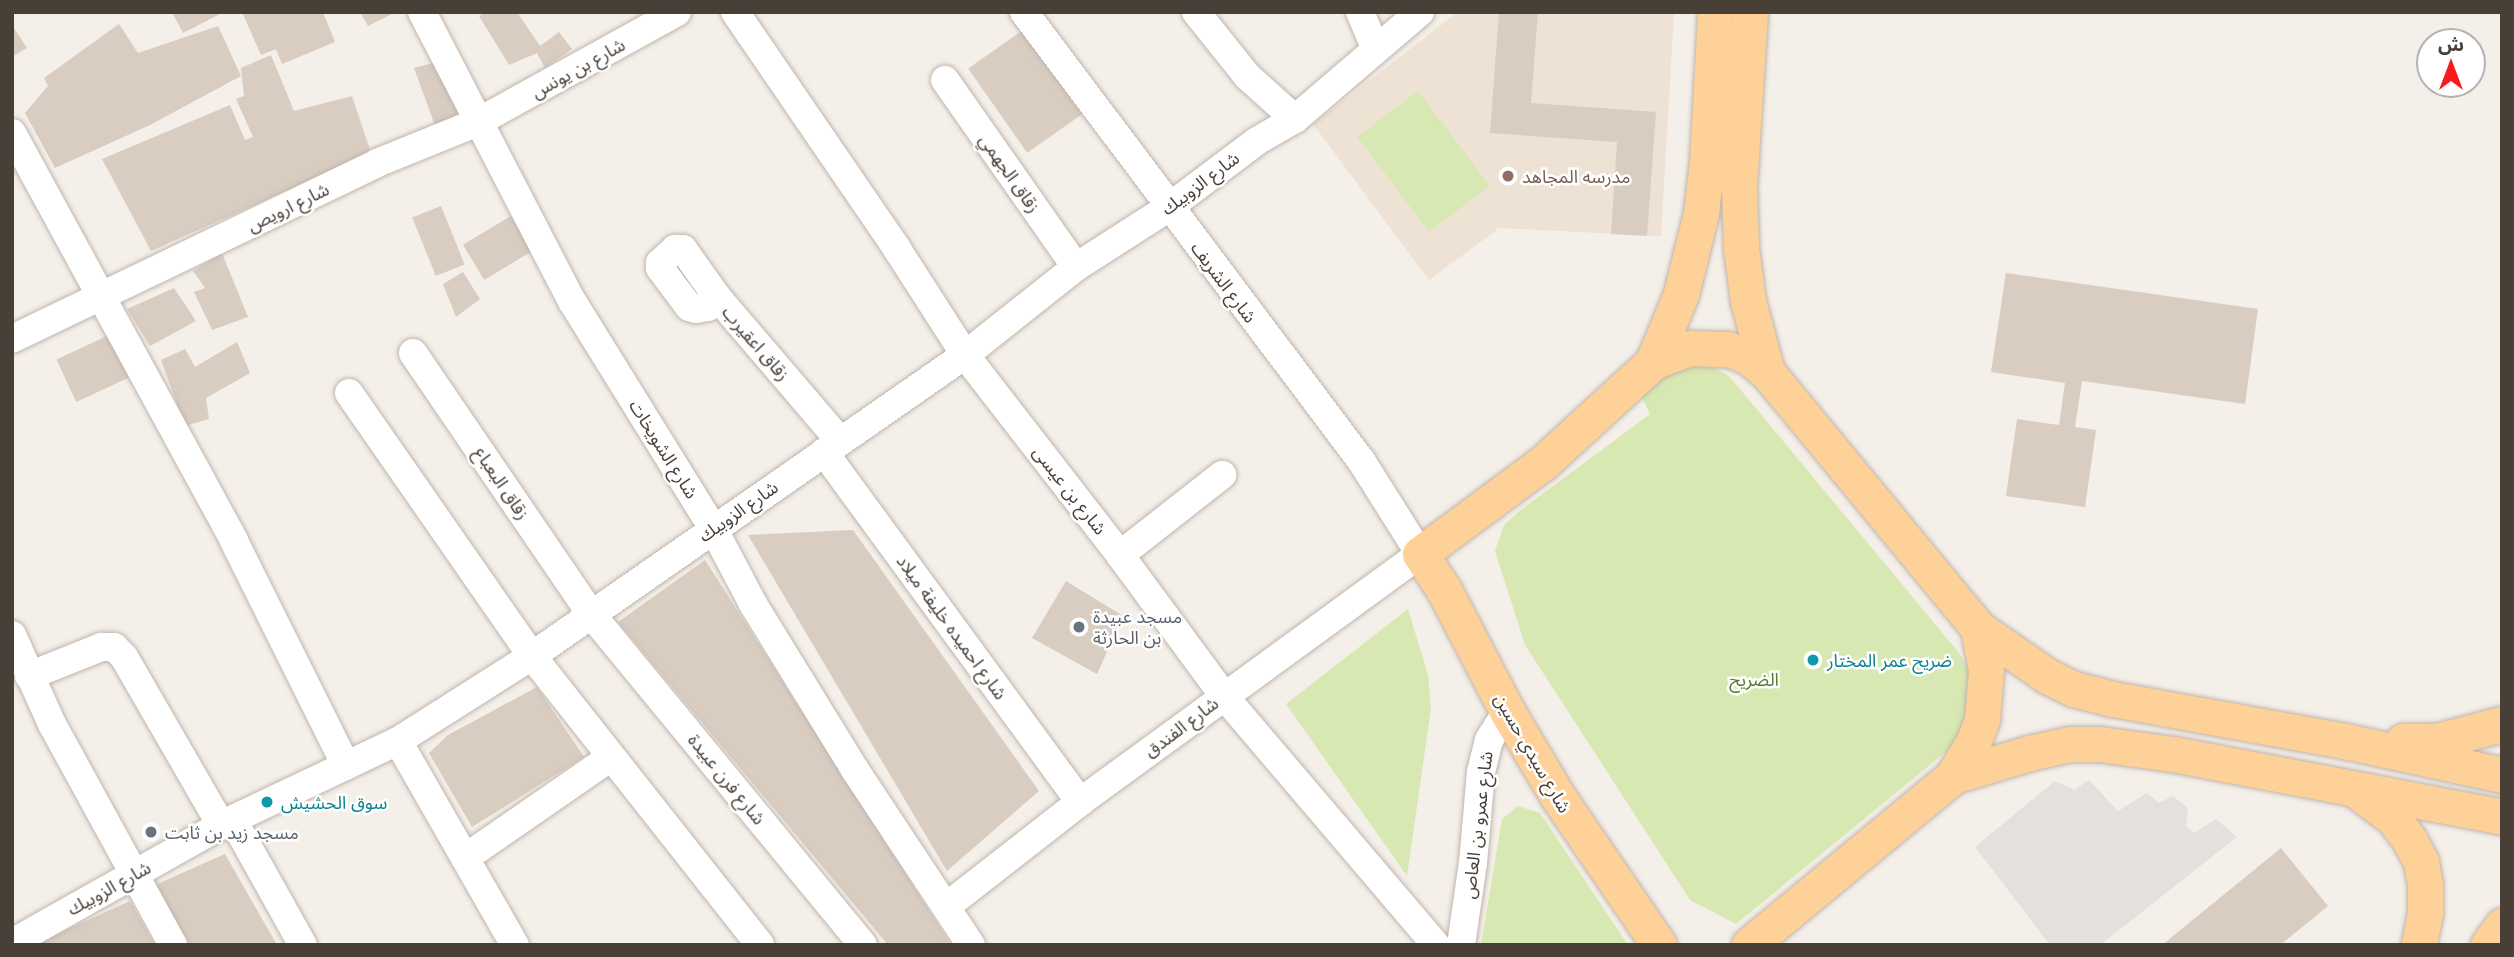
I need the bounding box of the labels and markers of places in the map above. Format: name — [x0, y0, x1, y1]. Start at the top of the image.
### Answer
place label: مدرسه المجاهد — [1522, 165, 1631, 187]
marker: مدرسه المجاهد — [1500, 168, 1516, 184]
place label: مسجد عبيدة بن الحارثة — [1093, 606, 1182, 648]
marker: مسجد عبيدة بن الحارثة — [1071, 619, 1087, 635]
place label: ضريح عمر المختار — [1827, 649, 1952, 671]
marker: ضريح عمر المختار — [1805, 652, 1821, 668]
place label: سوق الحشيش — [281, 791, 387, 813]
marker: سوق الحشيش — [259, 794, 275, 810]
place label: مسجد زيد بن ثابت — [165, 821, 299, 843]
marker: مسجد زيد بن ثابت — [143, 824, 159, 840]

